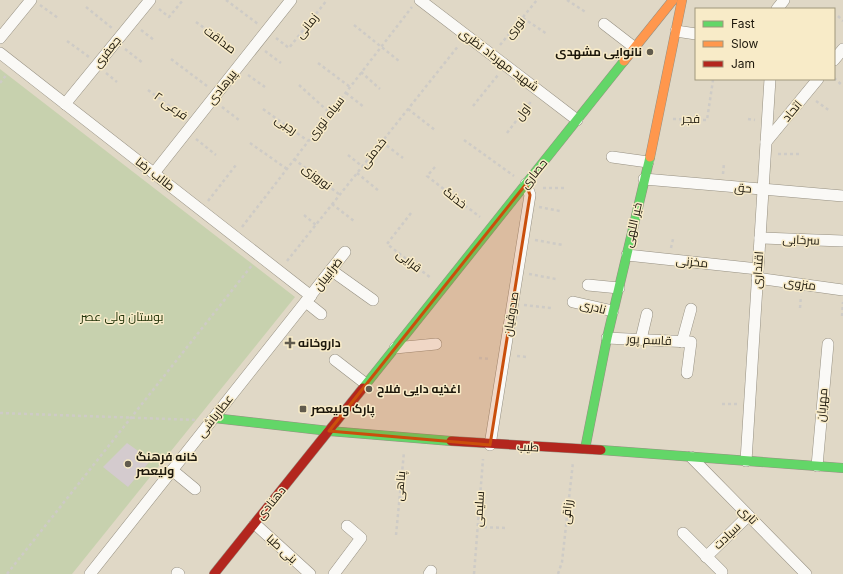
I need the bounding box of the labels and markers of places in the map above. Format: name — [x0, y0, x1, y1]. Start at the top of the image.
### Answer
place label: نانوایی مشهدی — [555, 44, 642, 60]
marker: نانوایی مشهدی — [645, 47, 655, 57]
place label: داروخانه — [298, 335, 341, 351]
marker: داروخانه — [285, 338, 295, 348]
place label: اغذیه دایی فلاح — [377, 381, 461, 398]
marker: اغذیه دایی فلاح — [364, 384, 374, 394]
place label: پارک ولیعصر — [310, 401, 375, 418]
marker: پارک ولیعصر — [298, 404, 308, 414]
place label: خانه فرهنگ ولیعصر — [135, 449, 198, 479]
marker: خانه فرهنگ ولیعصر — [123, 459, 133, 469]

